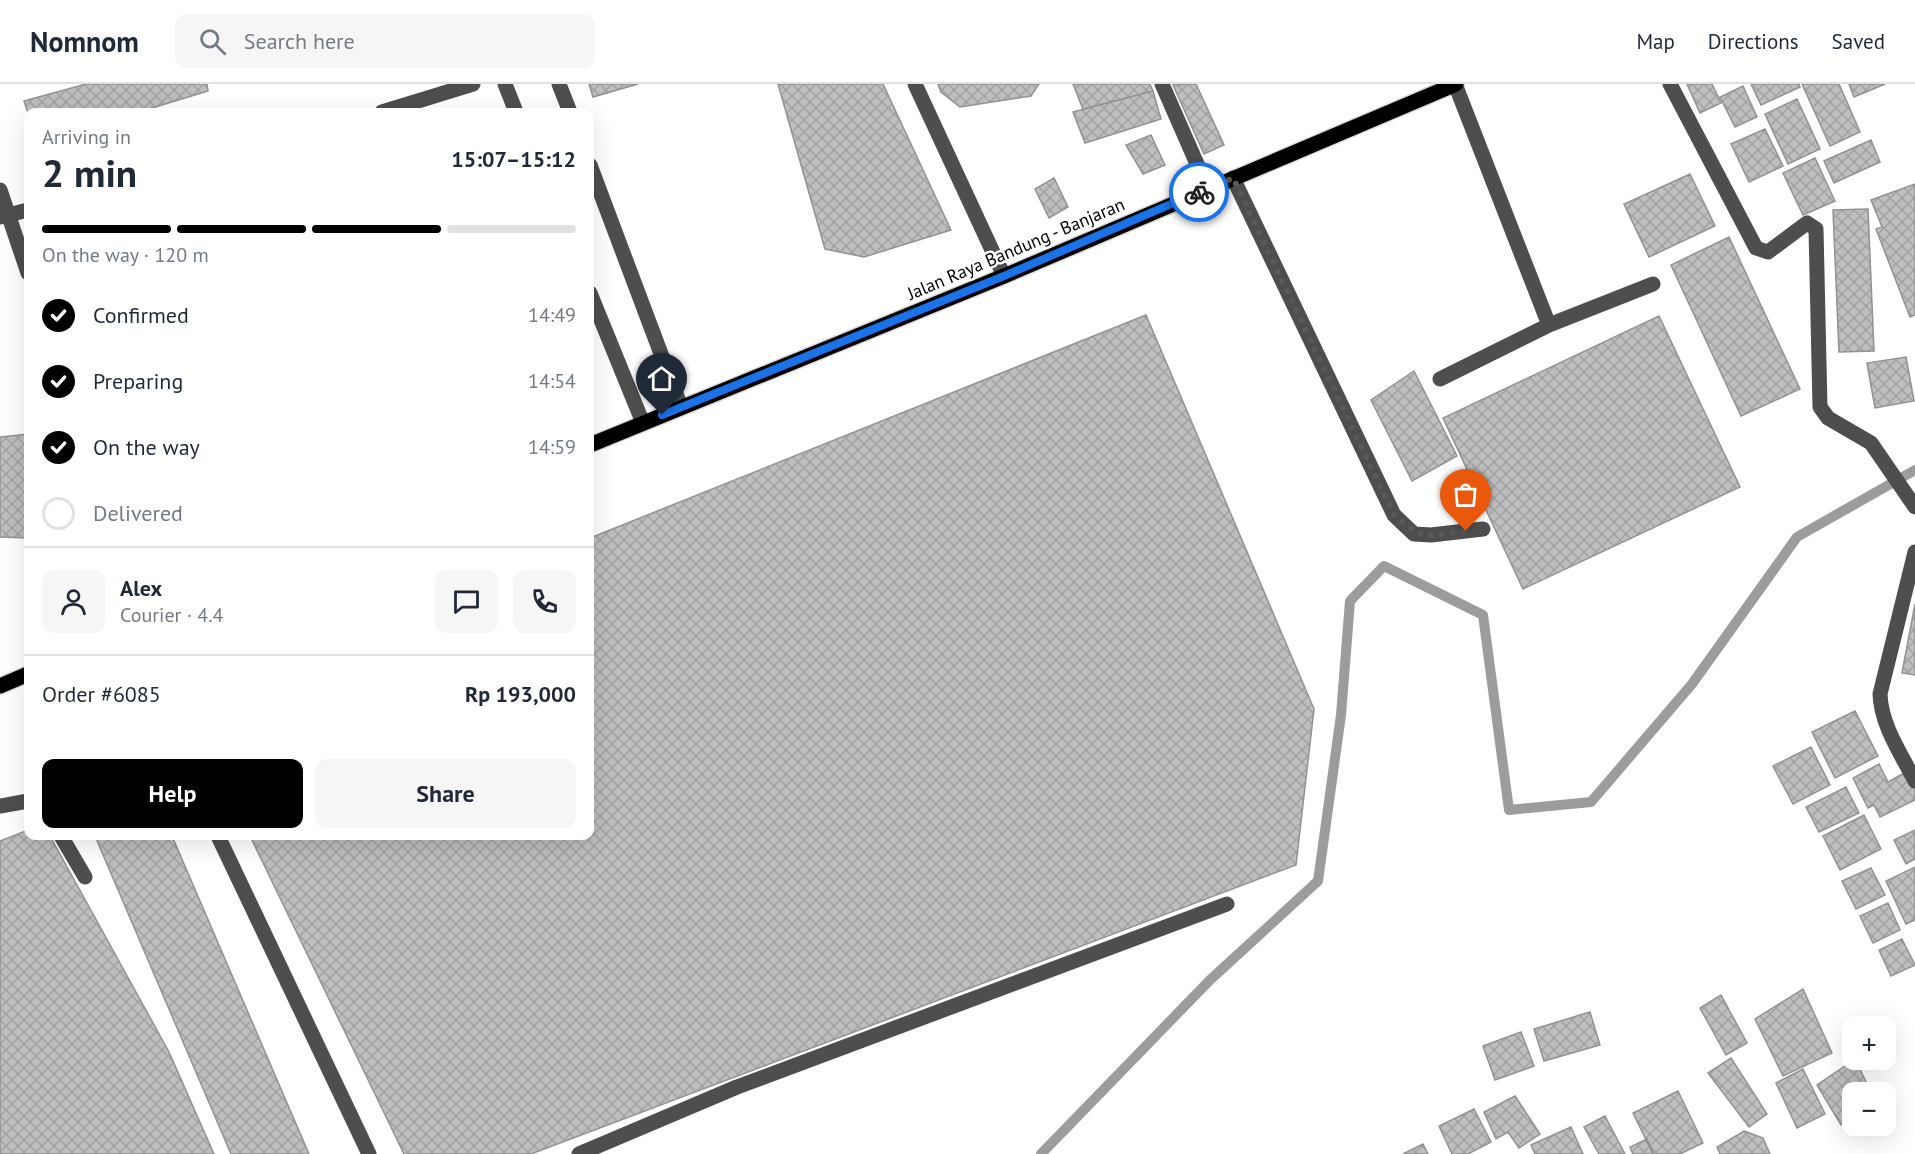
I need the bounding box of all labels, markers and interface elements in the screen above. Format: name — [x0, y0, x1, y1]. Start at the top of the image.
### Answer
search box — [175, 14, 595, 68]
text: Nomnom — [30, 23, 139, 60]
icon: search — [196, 25, 229, 58]
text: Search here — [244, 27, 355, 55]
text: Map — [1636, 28, 1675, 55]
text: Directions — [1708, 28, 1799, 55]
text: Saved — [1832, 28, 1885, 55]
text: Arriving in — [42, 124, 131, 150]
text: 15:07–15:12 — [451, 145, 576, 173]
text: 2 min — [42, 147, 137, 198]
courier — [1169, 162, 1229, 222]
icon: bike — [1183, 176, 1216, 209]
street label: Jalan Raya Bandung - Banjaran — [903, 192, 1128, 305]
text: On the way · 120 m — [42, 242, 209, 268]
icon: check — [42, 299, 75, 332]
text: Confirmed — [93, 301, 189, 329]
text: 14:49 — [528, 302, 576, 328]
pin — [636, 353, 687, 415]
icon: home — [645, 362, 678, 395]
icon: check — [42, 365, 75, 398]
text: Preparing — [93, 367, 183, 395]
text: 14:54 — [528, 368, 576, 394]
icon: check — [42, 431, 75, 464]
text: On the way — [93, 433, 200, 461]
text: 14:59 — [528, 434, 576, 460]
pin — [1440, 469, 1491, 531]
icon: bag — [1449, 478, 1482, 511]
text: Delivered — [93, 499, 183, 527]
button: person — [42, 570, 105, 633]
button: chat — [435, 570, 498, 633]
button: phone — [513, 570, 576, 633]
text: Alex — [120, 574, 162, 602]
text: Courier · 4.4 — [120, 602, 223, 628]
text: Order #6085 — [42, 680, 161, 708]
text: Rp 193,000 — [465, 680, 576, 708]
button: Help — [42, 759, 303, 828]
button: Share — [315, 759, 576, 828]
map controls — [1842, 1016, 1896, 1136]
button: + — [1842, 1016, 1896, 1070]
button: − — [1842, 1082, 1896, 1136]

